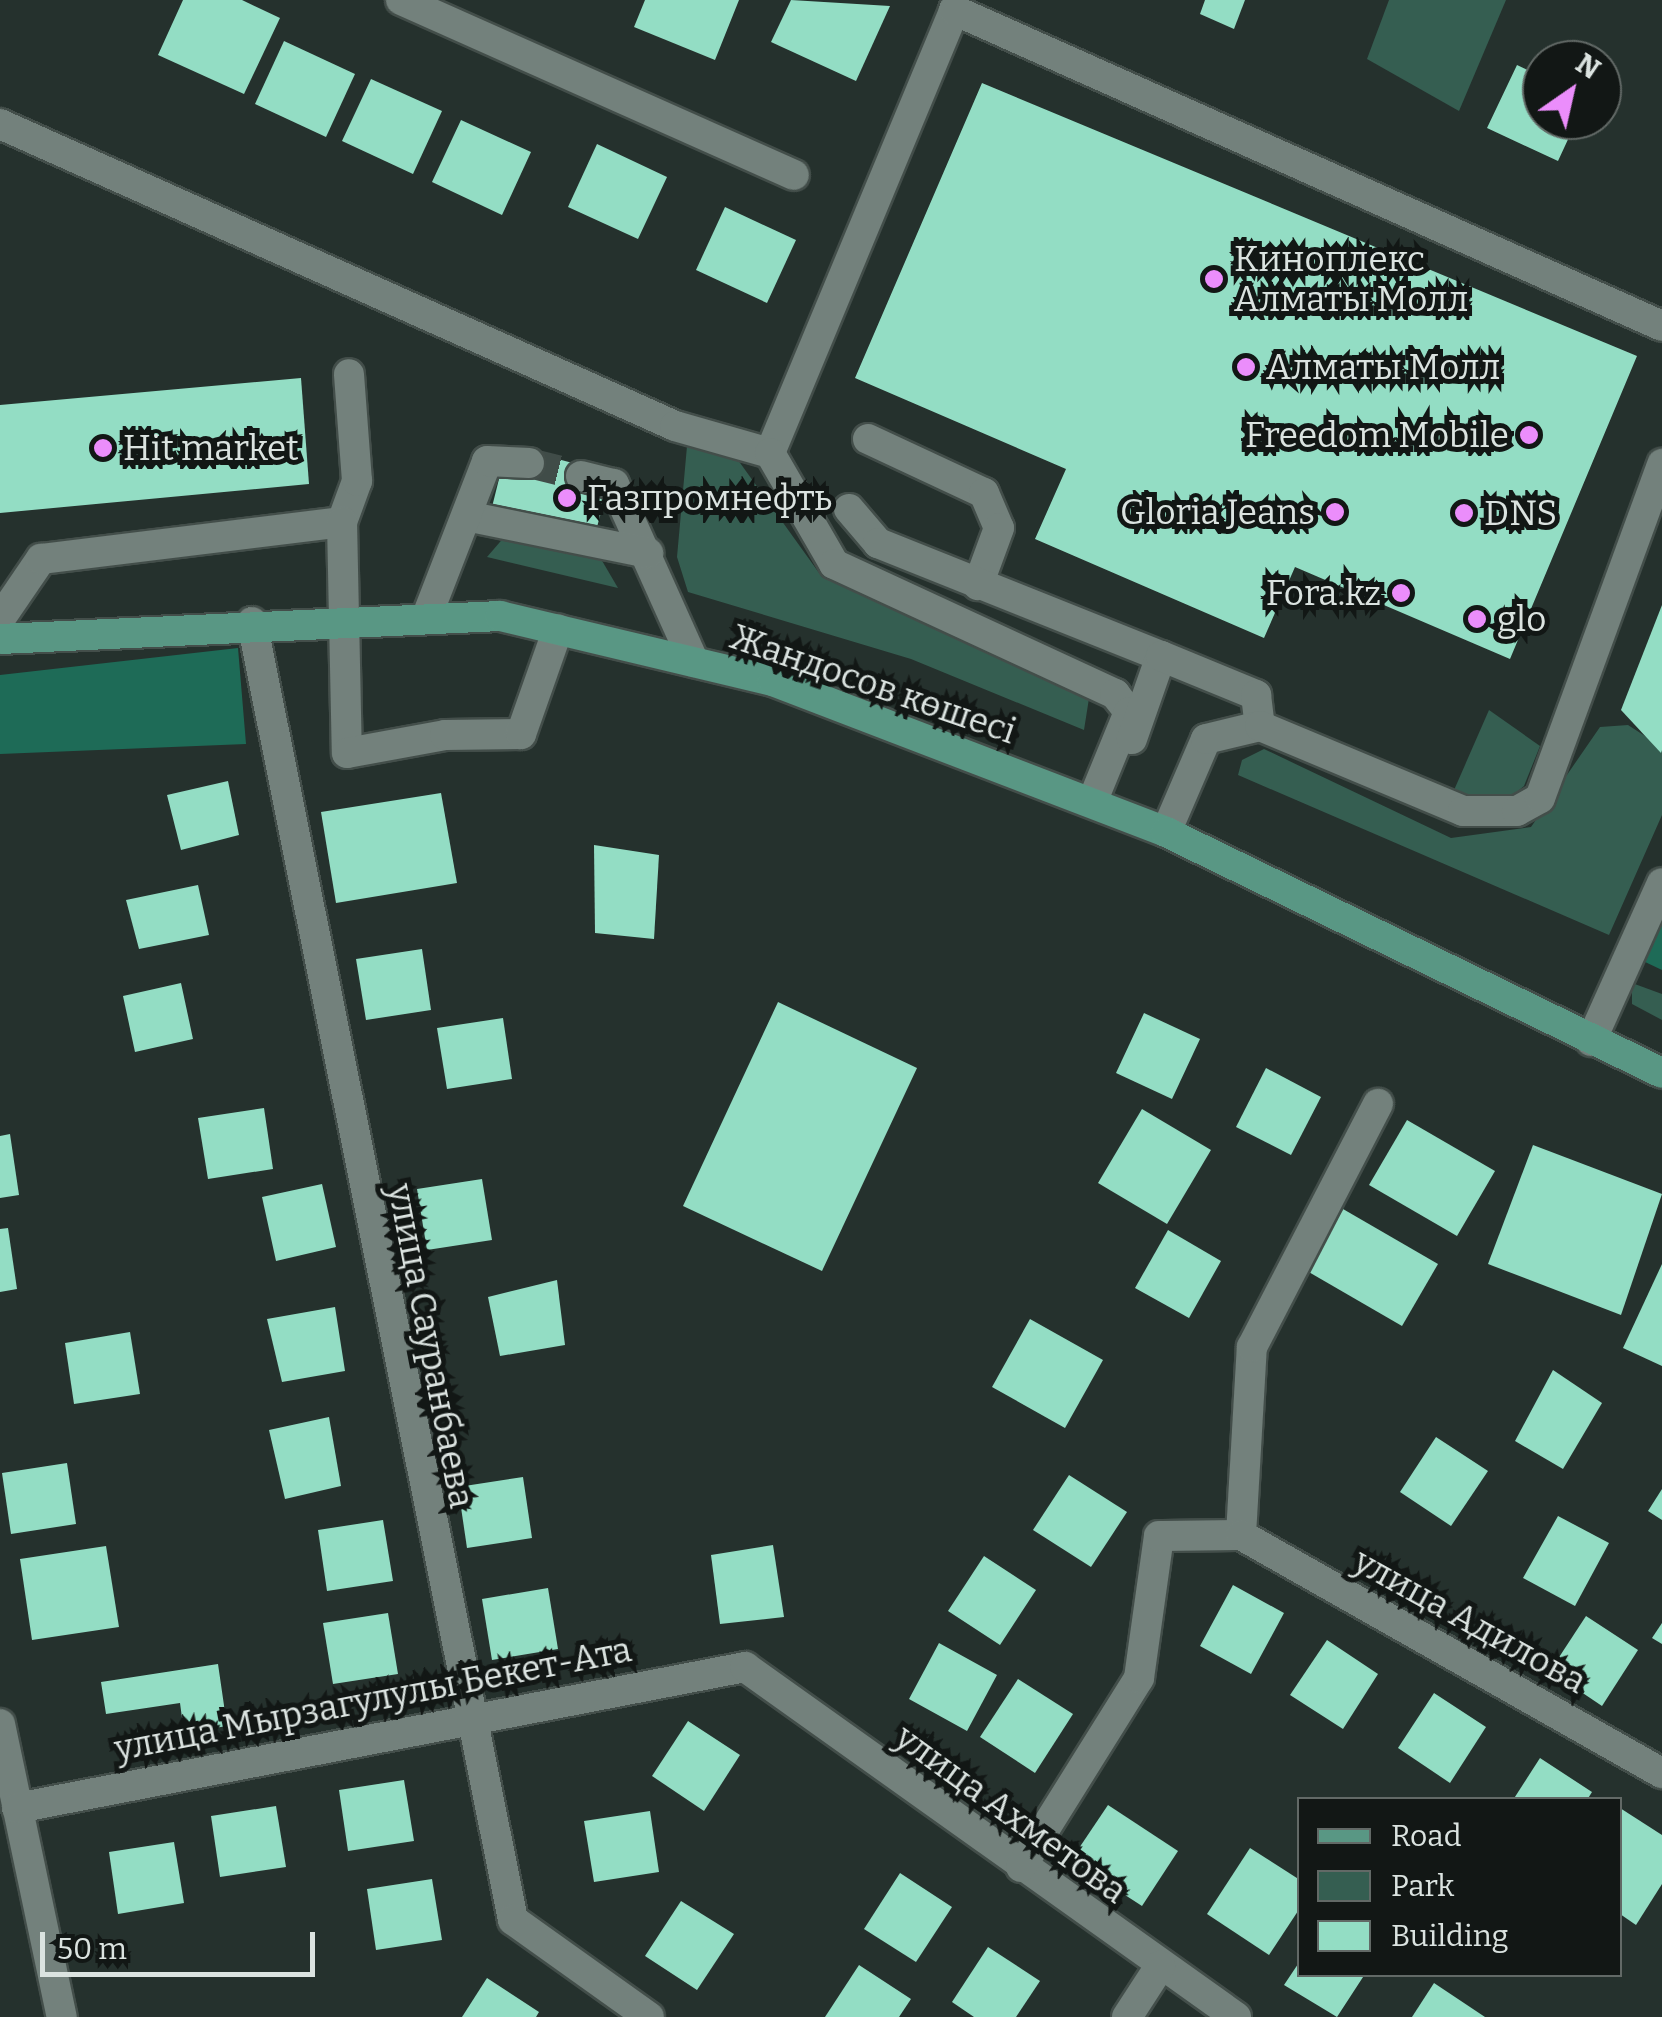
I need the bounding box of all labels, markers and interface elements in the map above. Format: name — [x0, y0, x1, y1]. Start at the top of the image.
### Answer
north arrow — [1522, 40, 1622, 140]
text: N — [1570, 47, 1606, 86]
place label: Киноплекс Алматы Молл — [1234, 238, 1468, 320]
marker: Киноплекс Алматы Молл — [1203, 268, 1225, 290]
place label: Алматы Молл — [1266, 346, 1500, 388]
marker: Алматы Молл — [1235, 356, 1257, 378]
place label: Freedom Mobile — [1245, 414, 1509, 456]
marker: Freedom Mobile — [1518, 424, 1540, 446]
place label: Hit market — [123, 427, 299, 469]
marker: Hit market — [92, 437, 114, 459]
place label: Газпромнефть — [587, 477, 832, 519]
marker: Газпромнефть — [556, 487, 578, 509]
place label: Gloria Jeans — [1120, 491, 1315, 533]
place label: DNS — [1484, 492, 1557, 534]
marker: Gloria Jeans — [1324, 501, 1346, 523]
marker: DNS — [1453, 502, 1475, 524]
place label: Fora.kz — [1266, 572, 1381, 614]
marker: Fora.kz — [1390, 582, 1412, 604]
place label: glo — [1497, 598, 1546, 640]
marker: glo — [1466, 608, 1488, 630]
street label: Жандосов көшесі — [725, 615, 1021, 753]
street label: улица Сауранбаева — [379, 1180, 483, 1512]
street label: улица Адилова — [1346, 1540, 1594, 1702]
street label: улица Мырзагулулы Бекет-Ата — [111, 1628, 635, 1770]
street label: улица Ахметова — [887, 1716, 1135, 1912]
legend — [1297, 1797, 1622, 1977]
text: Road — [1391, 1818, 1462, 1854]
text: Park — [1391, 1868, 1454, 1904]
scale bar — [45, 1912, 320, 1974]
text: Building — [1391, 1918, 1509, 1954]
text: 50 m — [57, 1931, 127, 1967]

